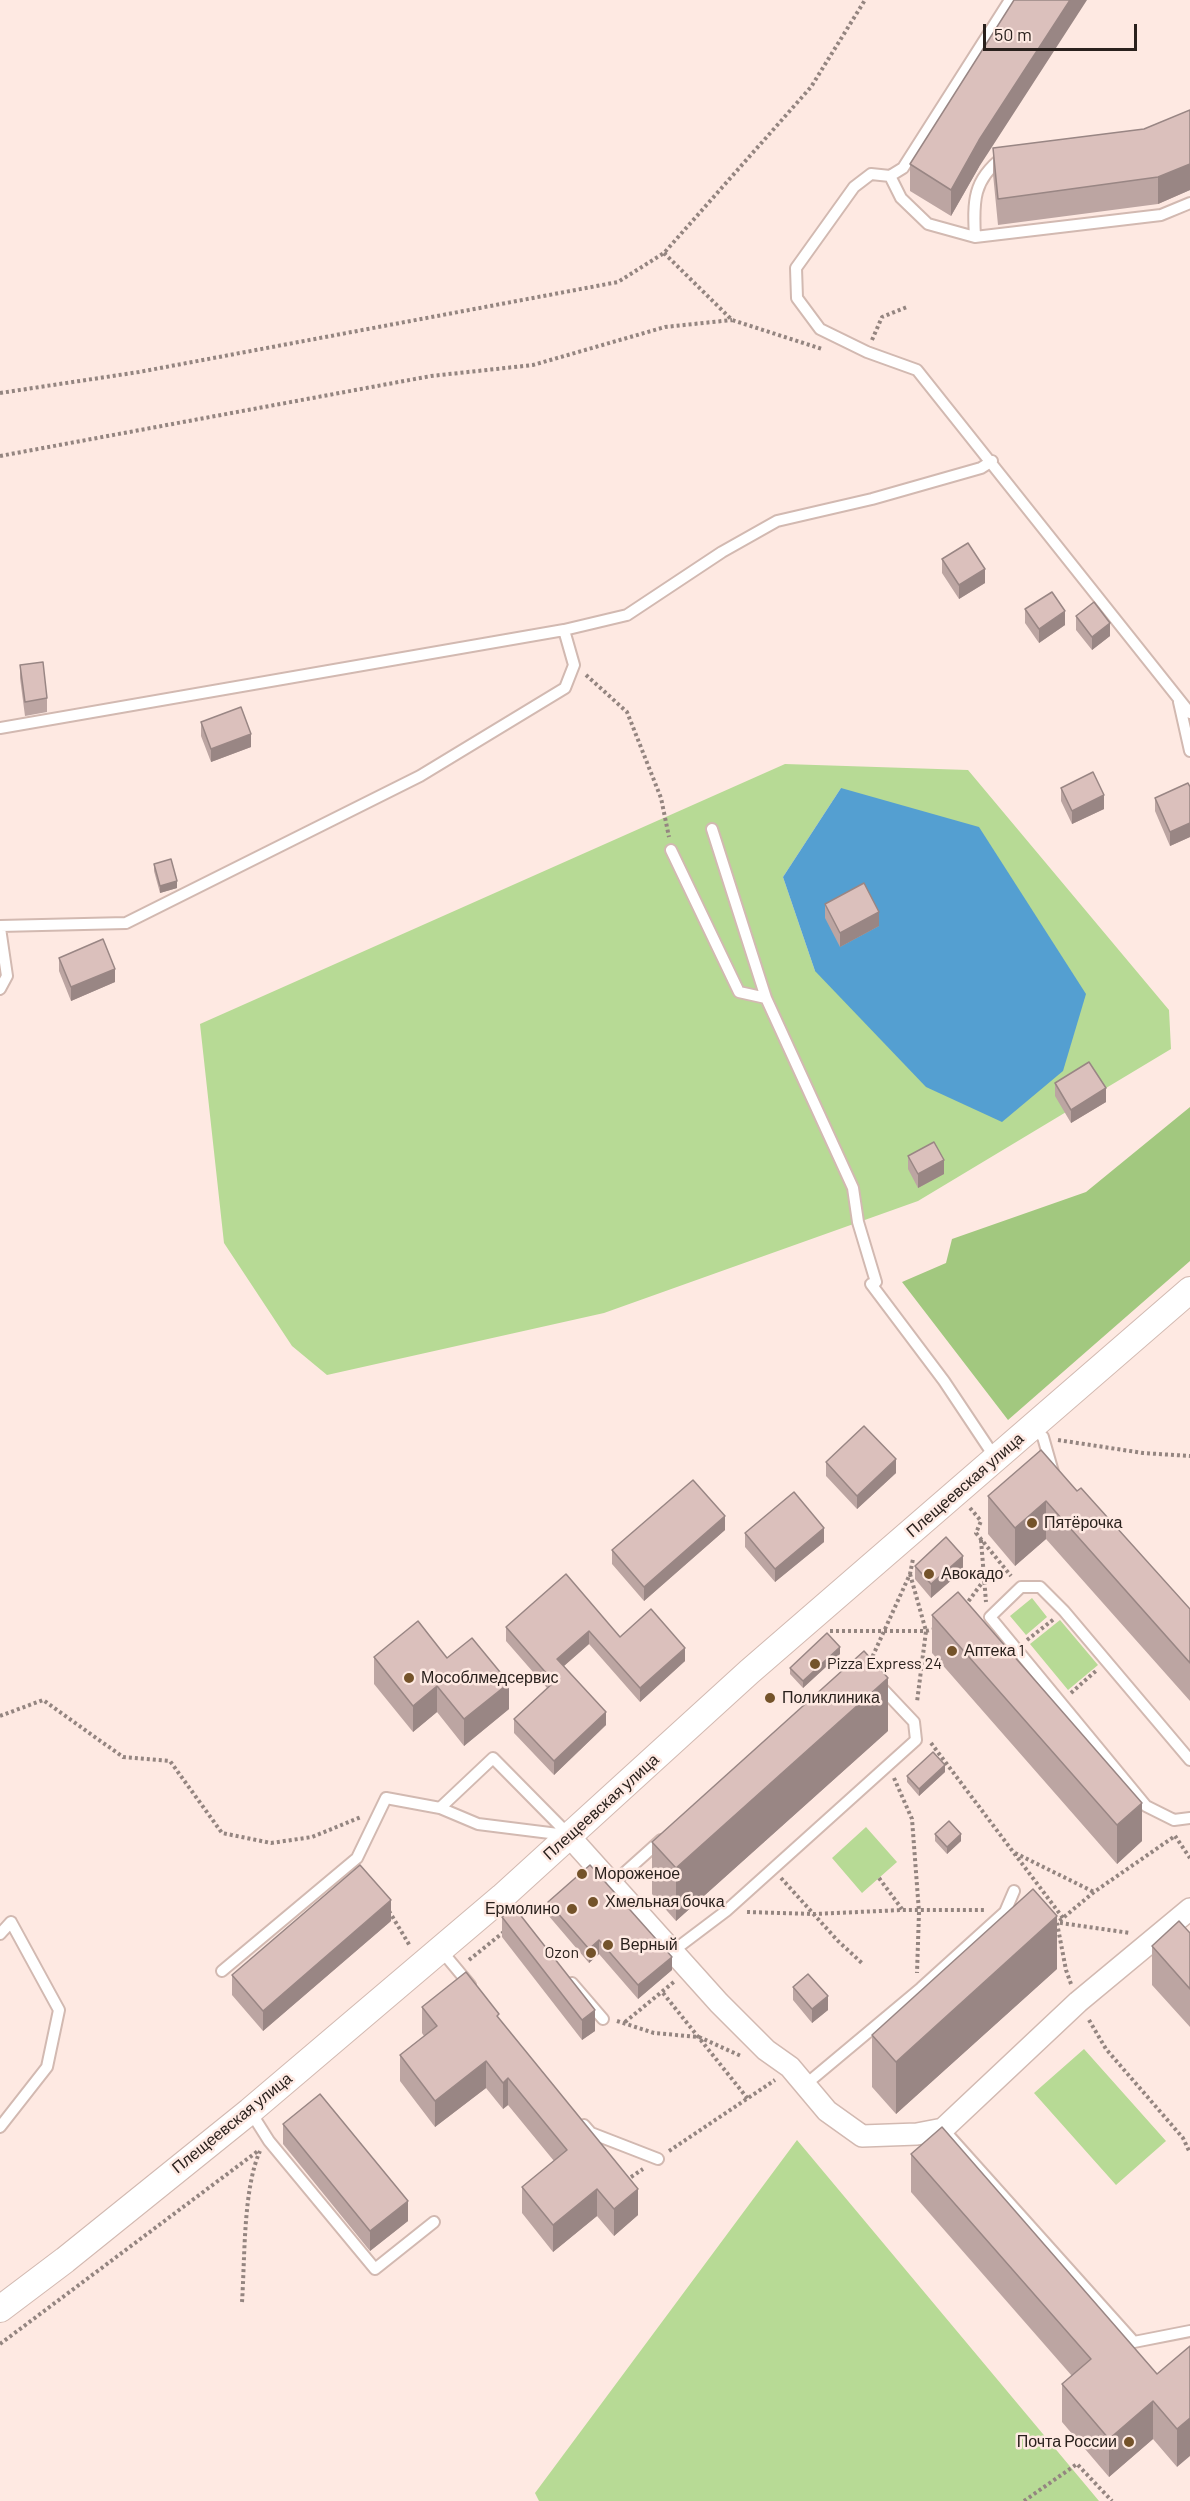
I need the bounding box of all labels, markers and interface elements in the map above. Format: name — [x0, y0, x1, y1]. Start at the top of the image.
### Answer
scale bar — [986, 12, 1140, 50]
text: 50 m — [994, 23, 1032, 45]
street label: Плещеевская улица — [903, 1429, 1027, 1541]
place label: Пятёрочка — [1044, 1513, 1122, 1533]
marker: Пятёрочка — [1025, 1516, 1039, 1530]
place label: Авокадо — [941, 1564, 1003, 1584]
marker: Авокадо — [922, 1567, 936, 1581]
place label: Аптека 1 — [964, 1641, 1024, 1661]
marker: Аптека 1 — [945, 1644, 959, 1658]
place label: Pizza Express 24 — [827, 1654, 942, 1674]
marker: Pizza Express 24 — [808, 1657, 822, 1671]
place label: Мособлмедсервис — [421, 1668, 558, 1688]
marker: Мособлмедсервис — [402, 1671, 416, 1685]
place label: Поликлиника — [782, 1688, 880, 1708]
marker: Поликлиника — [763, 1691, 777, 1705]
street label: Плещеевская улица — [539, 1750, 663, 1864]
place label: Мороженое — [594, 1864, 680, 1884]
marker: Мороженое — [575, 1867, 589, 1881]
place label: Хмельная бочка — [605, 1892, 725, 1912]
marker: Хмельная бочка — [586, 1895, 600, 1909]
place label: Ермолино — [485, 1899, 560, 1919]
marker: Ермолино — [565, 1902, 579, 1916]
place label: Верный — [620, 1935, 678, 1955]
marker: Верный — [601, 1938, 615, 1952]
place label: Ozon — [545, 1943, 579, 1963]
marker: Ozon — [584, 1946, 598, 1960]
street label: Плещеевская улица — [168, 2069, 296, 2177]
place label: Почта России — [1017, 2432, 1117, 2452]
marker: Почта России — [1122, 2435, 1136, 2449]

